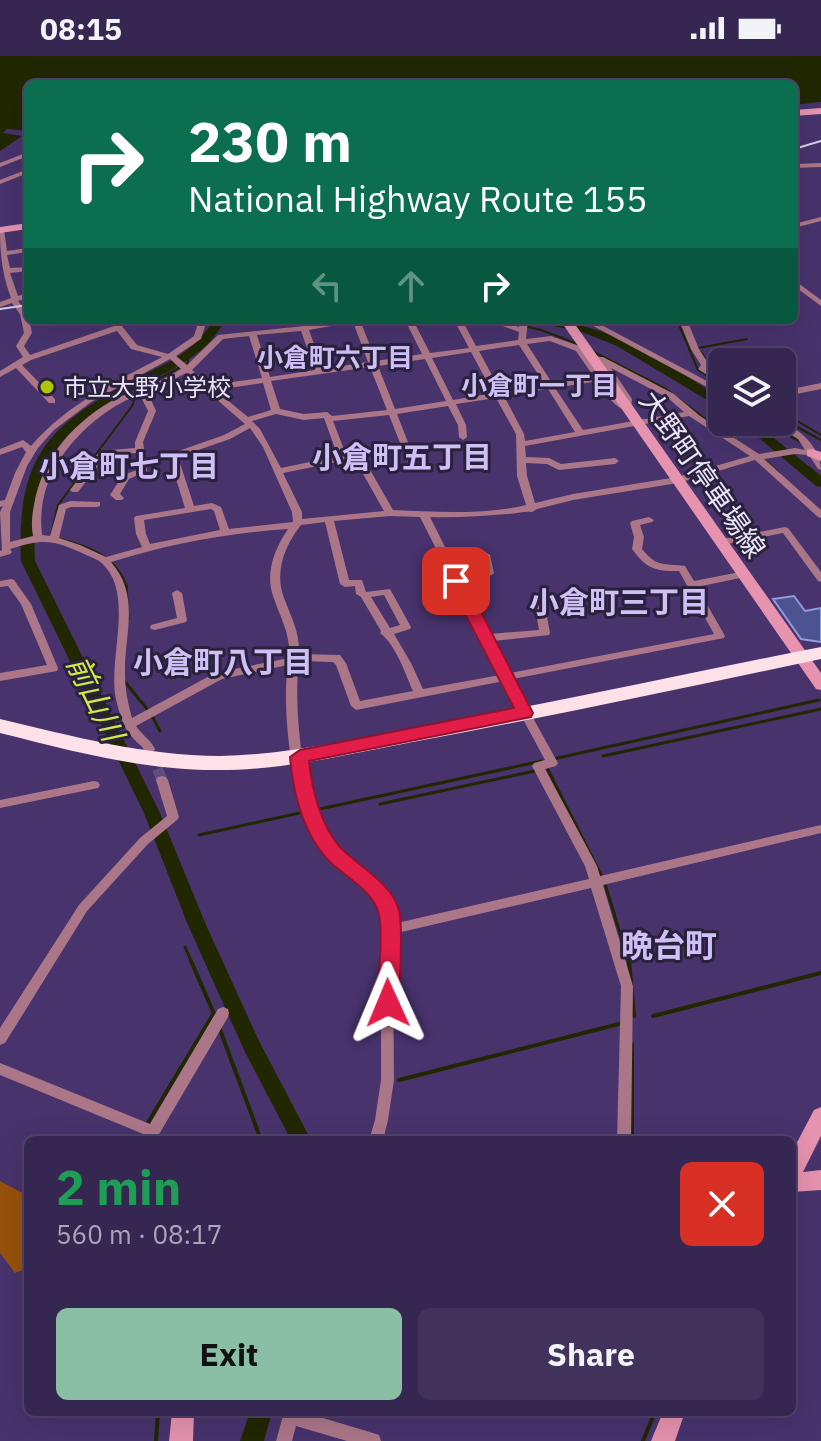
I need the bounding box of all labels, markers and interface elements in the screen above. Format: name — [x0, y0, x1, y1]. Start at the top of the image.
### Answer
text: 08:15 — [40, 9, 122, 48]
text: 230 m — [188, 105, 352, 177]
icon: right — [56, 112, 160, 216]
text: National Highway Route 155 — [188, 175, 648, 222]
icon: left — [305, 264, 349, 308]
icon: ahead — [389, 264, 433, 308]
icon: right — [473, 264, 517, 308]
district label: 小倉町六丁目 — [257, 340, 413, 374]
map controls — [708, 348, 796, 436]
button: layers — [708, 348, 796, 436]
district label: 小倉町一丁目 — [461, 368, 617, 402]
place label: 市立大野小学校 — [63, 371, 231, 403]
marker: 市立大野小学校 — [38, 378, 56, 396]
street label: 大野町停車場線 — [632, 383, 774, 565]
district label: 小倉町五丁目 — [312, 437, 492, 476]
district label: 小倉町七丁目 — [39, 446, 219, 485]
pin — [422, 547, 490, 615]
icon: arrive — [434, 559, 478, 603]
district label: 小倉町三丁目 — [529, 582, 709, 621]
district label: 小倉町八丁目 — [133, 642, 313, 681]
water label: 前山川 — [59, 649, 135, 750]
district label: 晩台町 — [621, 924, 717, 966]
position arrow — [346, 961, 430, 1045]
text: 2 min — [56, 1156, 181, 1218]
button: close — [680, 1162, 764, 1246]
text: 560 m · 08:17 — [56, 1217, 222, 1251]
button: Exit — [56, 1308, 402, 1400]
button: Share — [418, 1308, 764, 1400]

